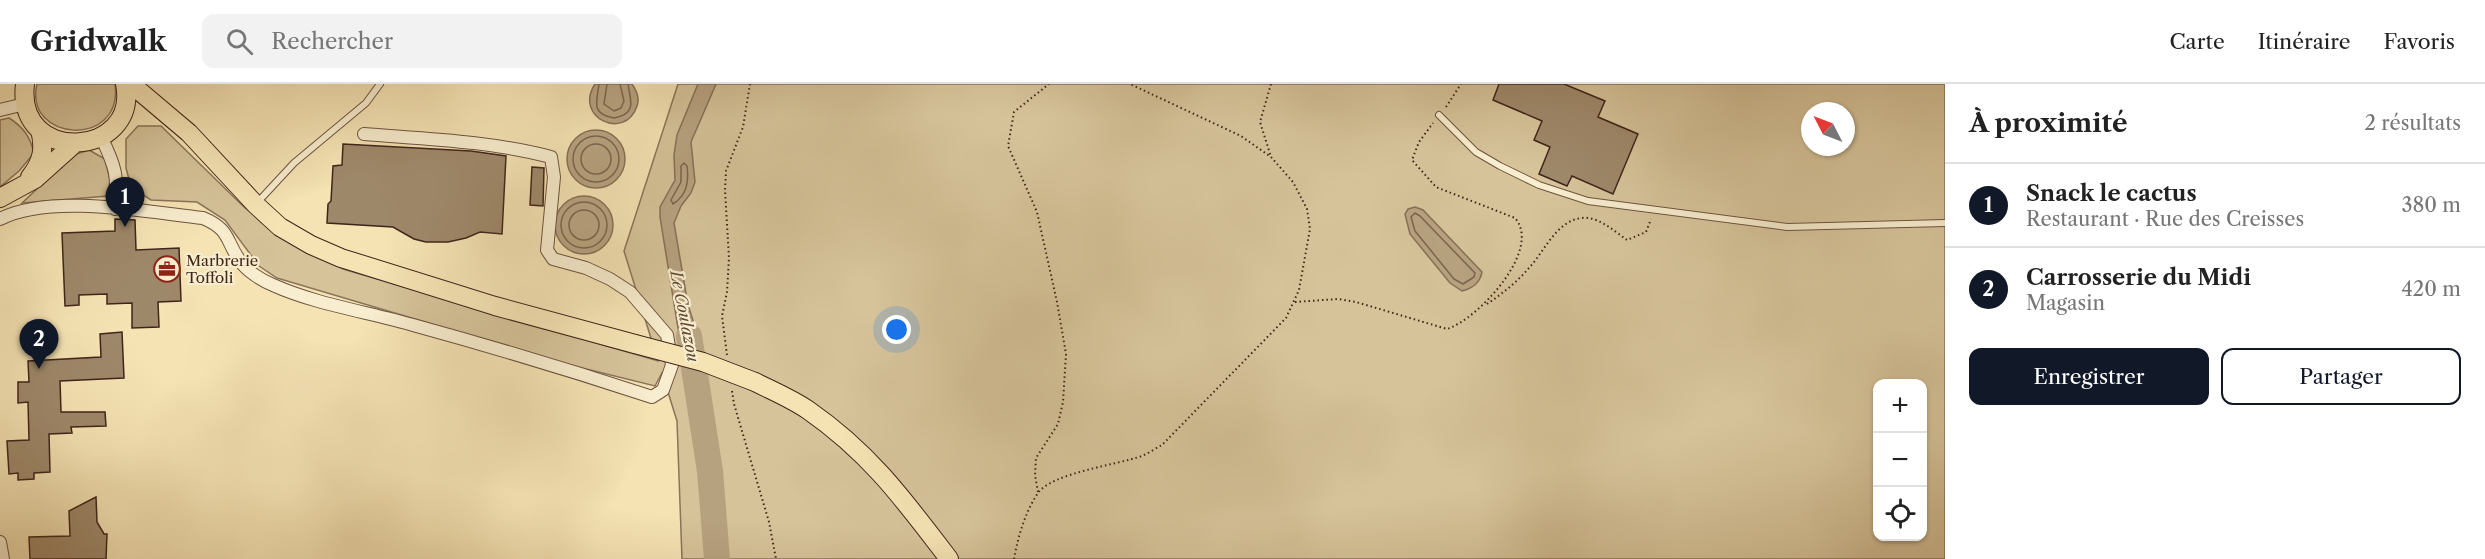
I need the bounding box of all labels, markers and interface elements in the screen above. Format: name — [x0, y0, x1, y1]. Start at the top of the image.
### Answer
search box — [202, 14, 622, 68]
text: Gridwalk — [30, 24, 166, 58]
icon: search — [223, 25, 256, 58]
text: Rechercher — [271, 28, 393, 55]
text: Carte — [2169, 29, 2225, 54]
text: Itinéraire — [2258, 29, 2351, 54]
text: Favoris — [2384, 29, 2455, 54]
north arrow — [1801, 102, 1855, 156]
text: À proximité — [1969, 107, 2128, 139]
text: 2 résultats — [2364, 111, 2461, 135]
pin: 1 — [106, 178, 144, 227]
text: Snack le cactus — [2026, 180, 2197, 207]
text: 1 — [1984, 193, 1993, 217]
text: 380 m — [2402, 193, 2461, 217]
text: Restaurant · Rue des Creisses — [2026, 207, 2304, 231]
place label: Marbrerie Toffoli — [186, 251, 258, 287]
office icon: Marbrerie Toffoli — [152, 254, 182, 284]
text: Carrosserie du Midi — [2026, 264, 2251, 291]
water label: Le Coulazou — [666, 267, 704, 364]
text: 2 — [1983, 277, 1994, 301]
text: 420 m — [2401, 277, 2461, 301]
text: Magasin — [2026, 291, 2105, 315]
your location — [882, 315, 911, 344]
pin: 2 — [20, 320, 58, 369]
button: Enregistrer — [1969, 348, 2209, 405]
button: Partager — [2221, 348, 2461, 405]
map controls — [1873, 379, 1927, 541]
button: + — [1873, 379, 1927, 433]
button: − — [1873, 433, 1927, 487]
button: locate — [1873, 487, 1927, 541]

